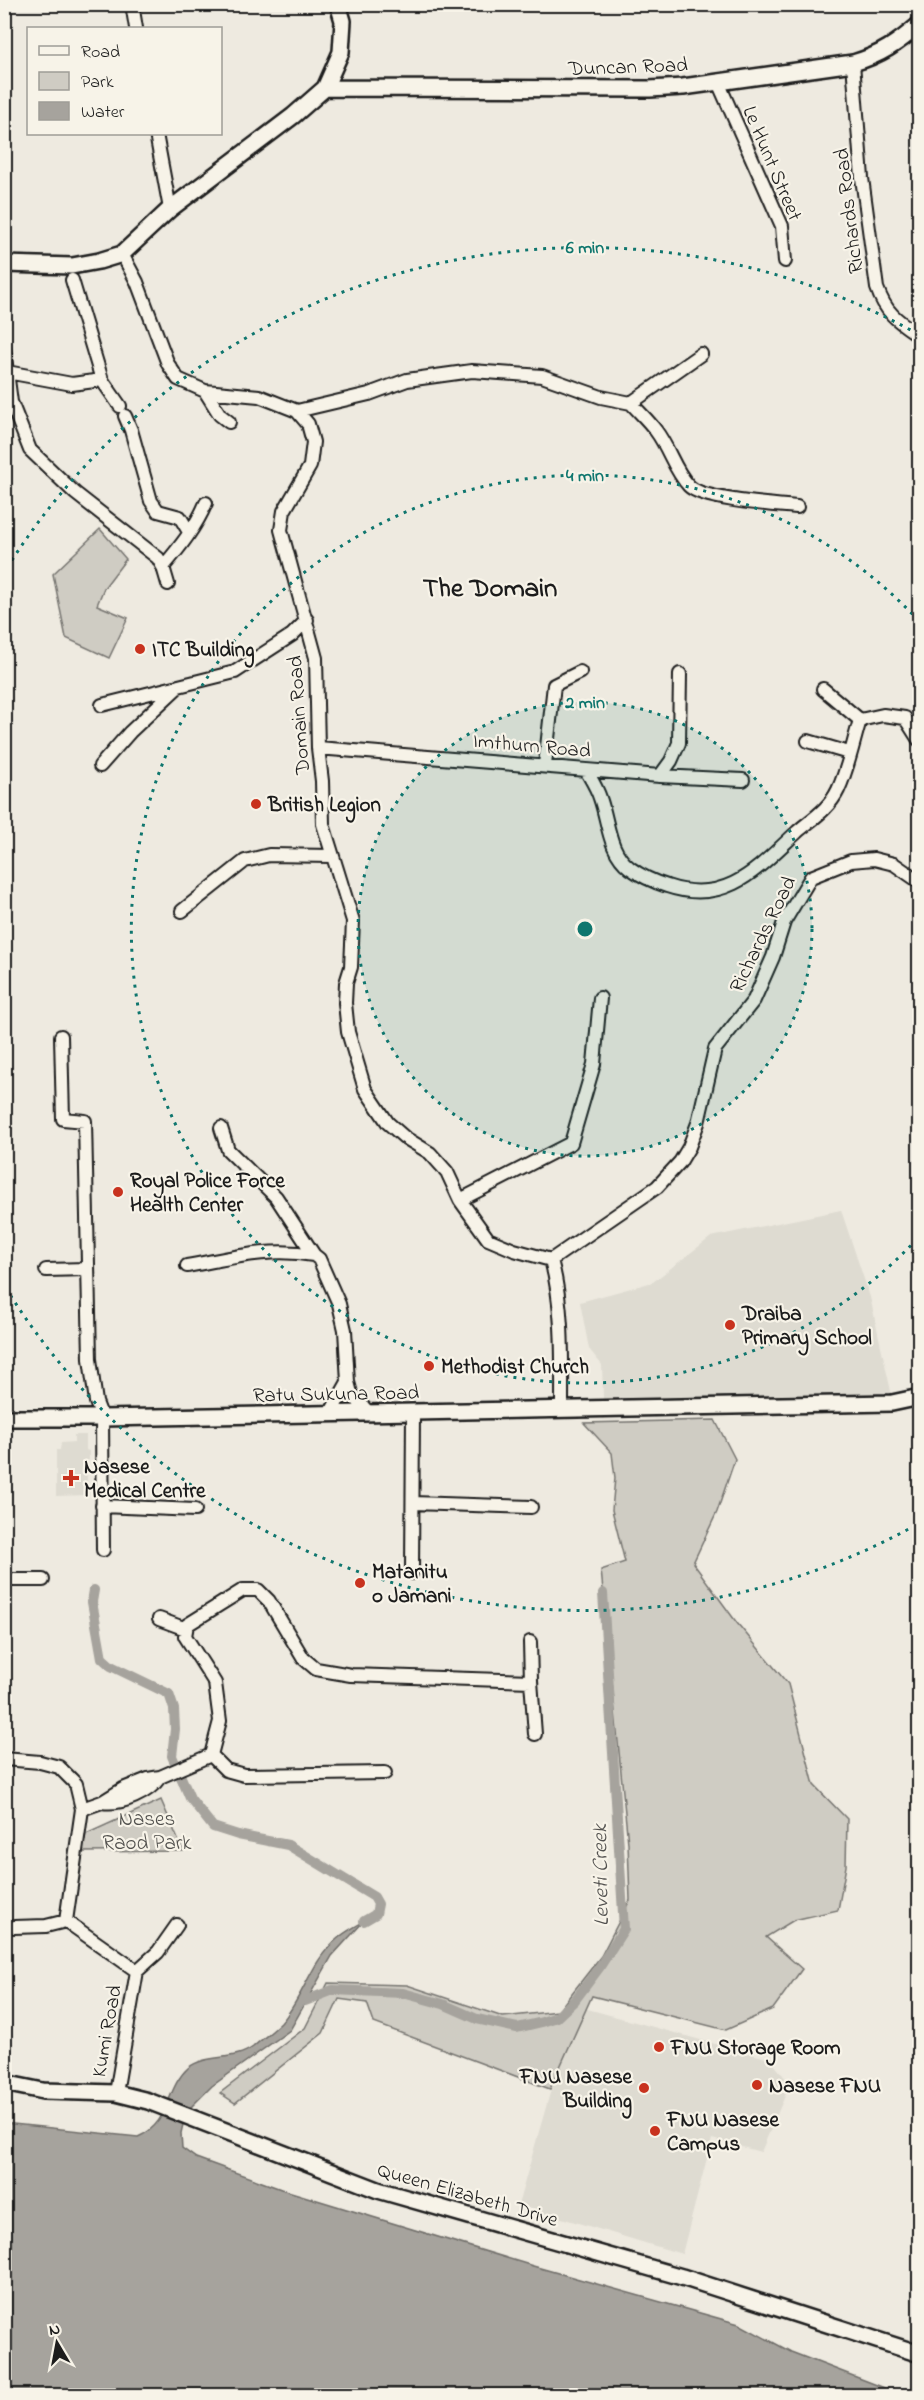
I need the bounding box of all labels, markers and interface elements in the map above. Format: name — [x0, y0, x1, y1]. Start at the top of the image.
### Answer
legend — [27, 27, 222, 135]
text: Road — [81, 40, 120, 66]
street label: Duncan Road — [567, 51, 689, 85]
text: Park — [81, 70, 114, 96]
text: Water — [81, 100, 125, 126]
street label: Le Hunt Street — [733, 102, 809, 226]
street label: Richards Road — [827, 146, 873, 275]
text: 6 min — [566, 236, 604, 262]
text: 4 min — [566, 464, 604, 490]
district label: The Domain — [423, 570, 557, 609]
place label: ITC Building — [152, 636, 255, 668]
marker: ITC Building — [133, 642, 147, 656]
street label: Domain Road — [281, 654, 319, 776]
text: 2 min — [564, 691, 605, 717]
street label: Imthurn Road — [472, 727, 592, 767]
place label: British Legion — [267, 791, 381, 823]
marker: British Legion — [249, 797, 263, 811]
street label: Richards Road — [723, 872, 805, 998]
centre of rings — [575, 919, 595, 939]
place label: Royal Police Force Health Center — [130, 1167, 285, 1221]
marker: Royal Police Force Health Center — [111, 1185, 125, 1199]
place label: Draiba Primary School — [741, 1300, 872, 1356]
marker: Draiba Primary School — [723, 1318, 737, 1332]
place label: Methodist Church — [441, 1353, 589, 1383]
marker: Methodist Church — [422, 1359, 436, 1373]
street label: Ratu Sukuna Road — [253, 1379, 420, 1411]
place label: Nasese Medical Centre — [84, 1453, 206, 1507]
marker: Nasese Medical Centre — [62, 1469, 80, 1487]
place label: Matanitu o Jamani — [372, 1558, 452, 1612]
marker: Matanitu o Jamani — [353, 1576, 367, 1590]
park label: Nases Raod Park — [103, 1805, 192, 1859]
water label: Leveti Creek — [585, 1822, 619, 1926]
street label: Kumi Road — [85, 1983, 131, 2080]
place label: FNU Storage Room — [670, 2034, 840, 2066]
marker: FNU Storage Room — [652, 2040, 666, 2054]
place label: FNU Nasese Building — [519, 2063, 633, 2119]
place label: Nasese FNU — [769, 2072, 881, 2102]
marker: Nasese FNU — [750, 2078, 764, 2092]
marker: FNU Nasese Building — [637, 2081, 651, 2095]
place label: FNU Nasese Campus — [666, 2106, 780, 2160]
marker: FNU Nasese Campus — [648, 2124, 662, 2138]
street label: Queen Elizabeth Drive — [374, 2156, 562, 2236]
north arrow — [27, 2313, 87, 2373]
text: N — [47, 2317, 62, 2343]

